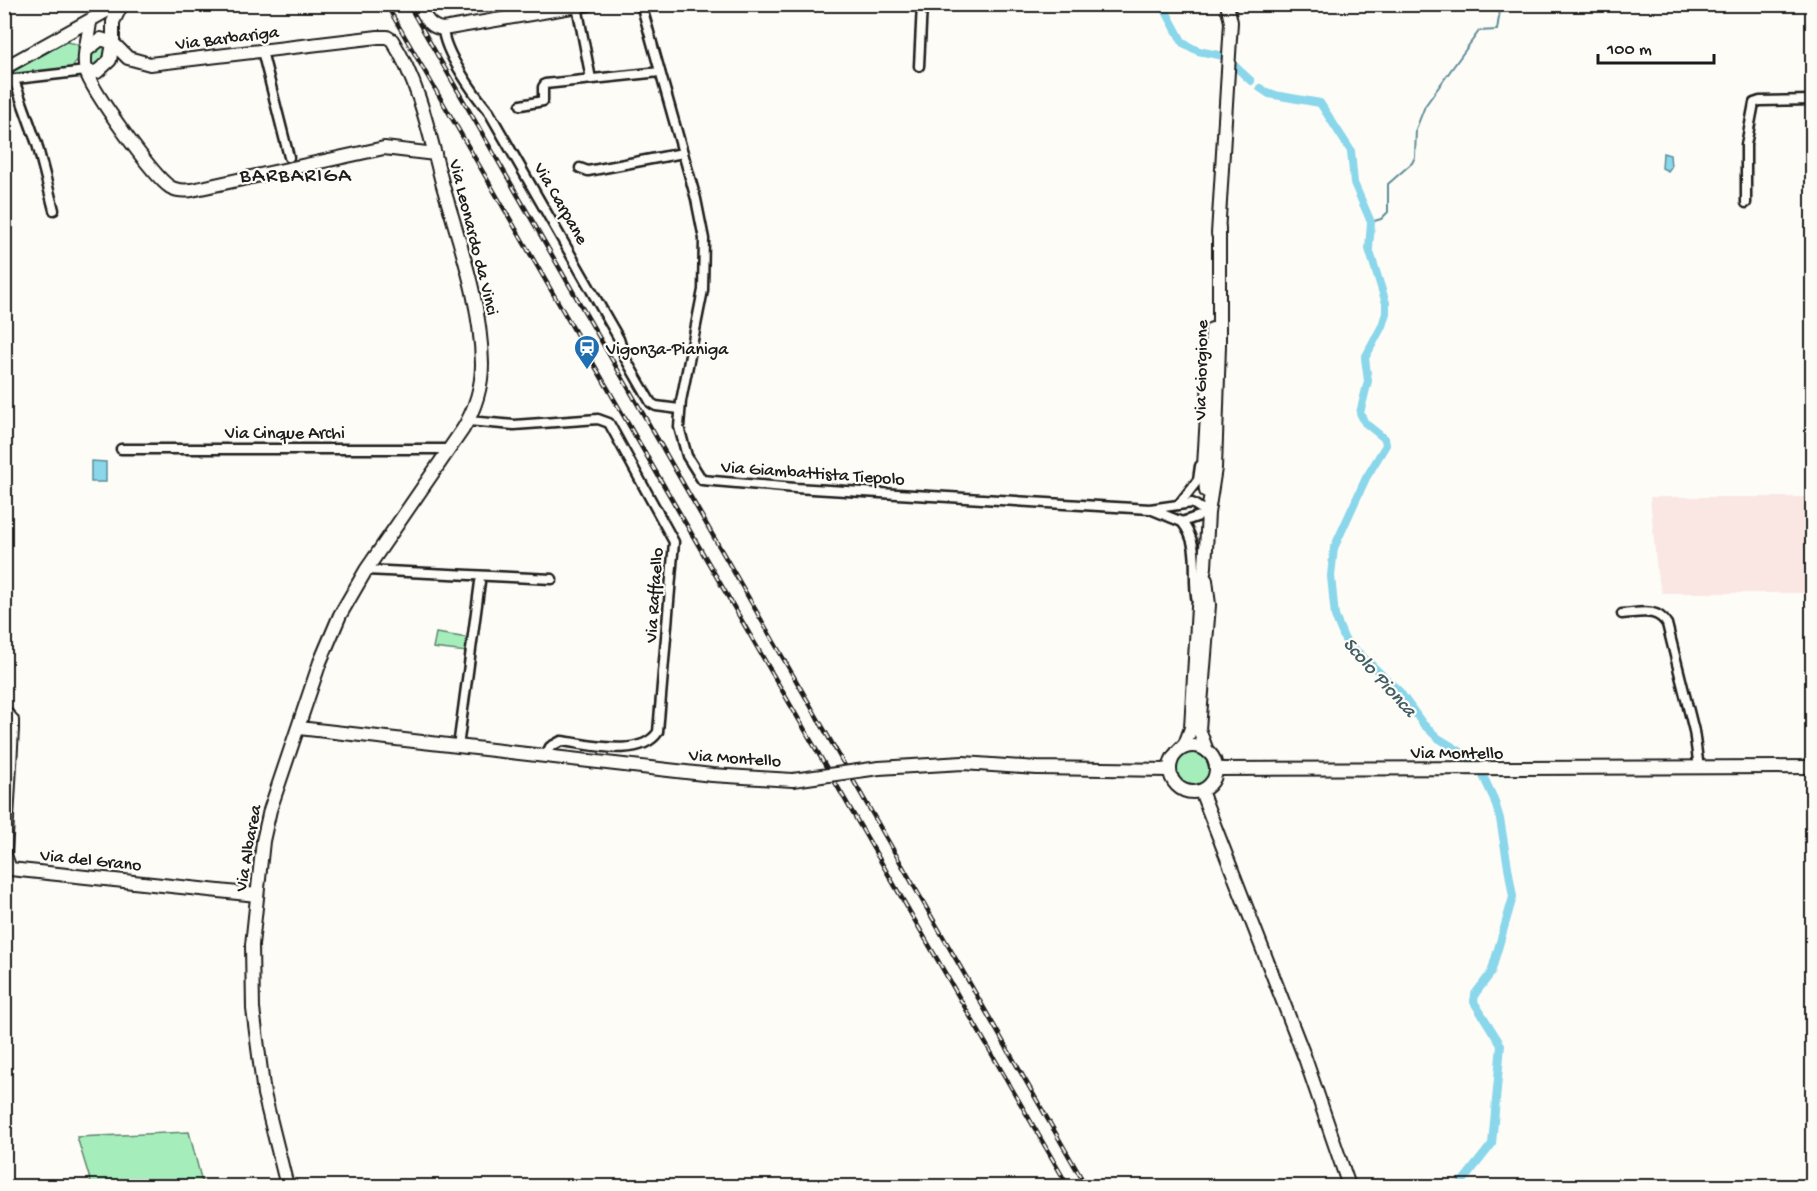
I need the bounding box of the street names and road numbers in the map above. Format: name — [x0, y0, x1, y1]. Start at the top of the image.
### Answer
street label: Via Barbariga — [174, 23, 281, 56]
street label: Via Leonardo da Vinci — [443, 157, 502, 318]
street label: Via Carpane — [527, 159, 592, 250]
street label: Via Giorgione — [1191, 319, 1214, 421]
street label: Via Cinque Archi — [224, 424, 345, 445]
street label: Via Giambattista Tiepolo — [719, 458, 905, 491]
street label: Via Raffaello — [642, 547, 669, 644]
street label: Via Montello — [1410, 744, 1503, 765]
street label: Via Montello — [687, 746, 782, 773]
street label: Via Albarea — [231, 802, 268, 895]
street label: Via del Grano — [38, 846, 142, 877]

